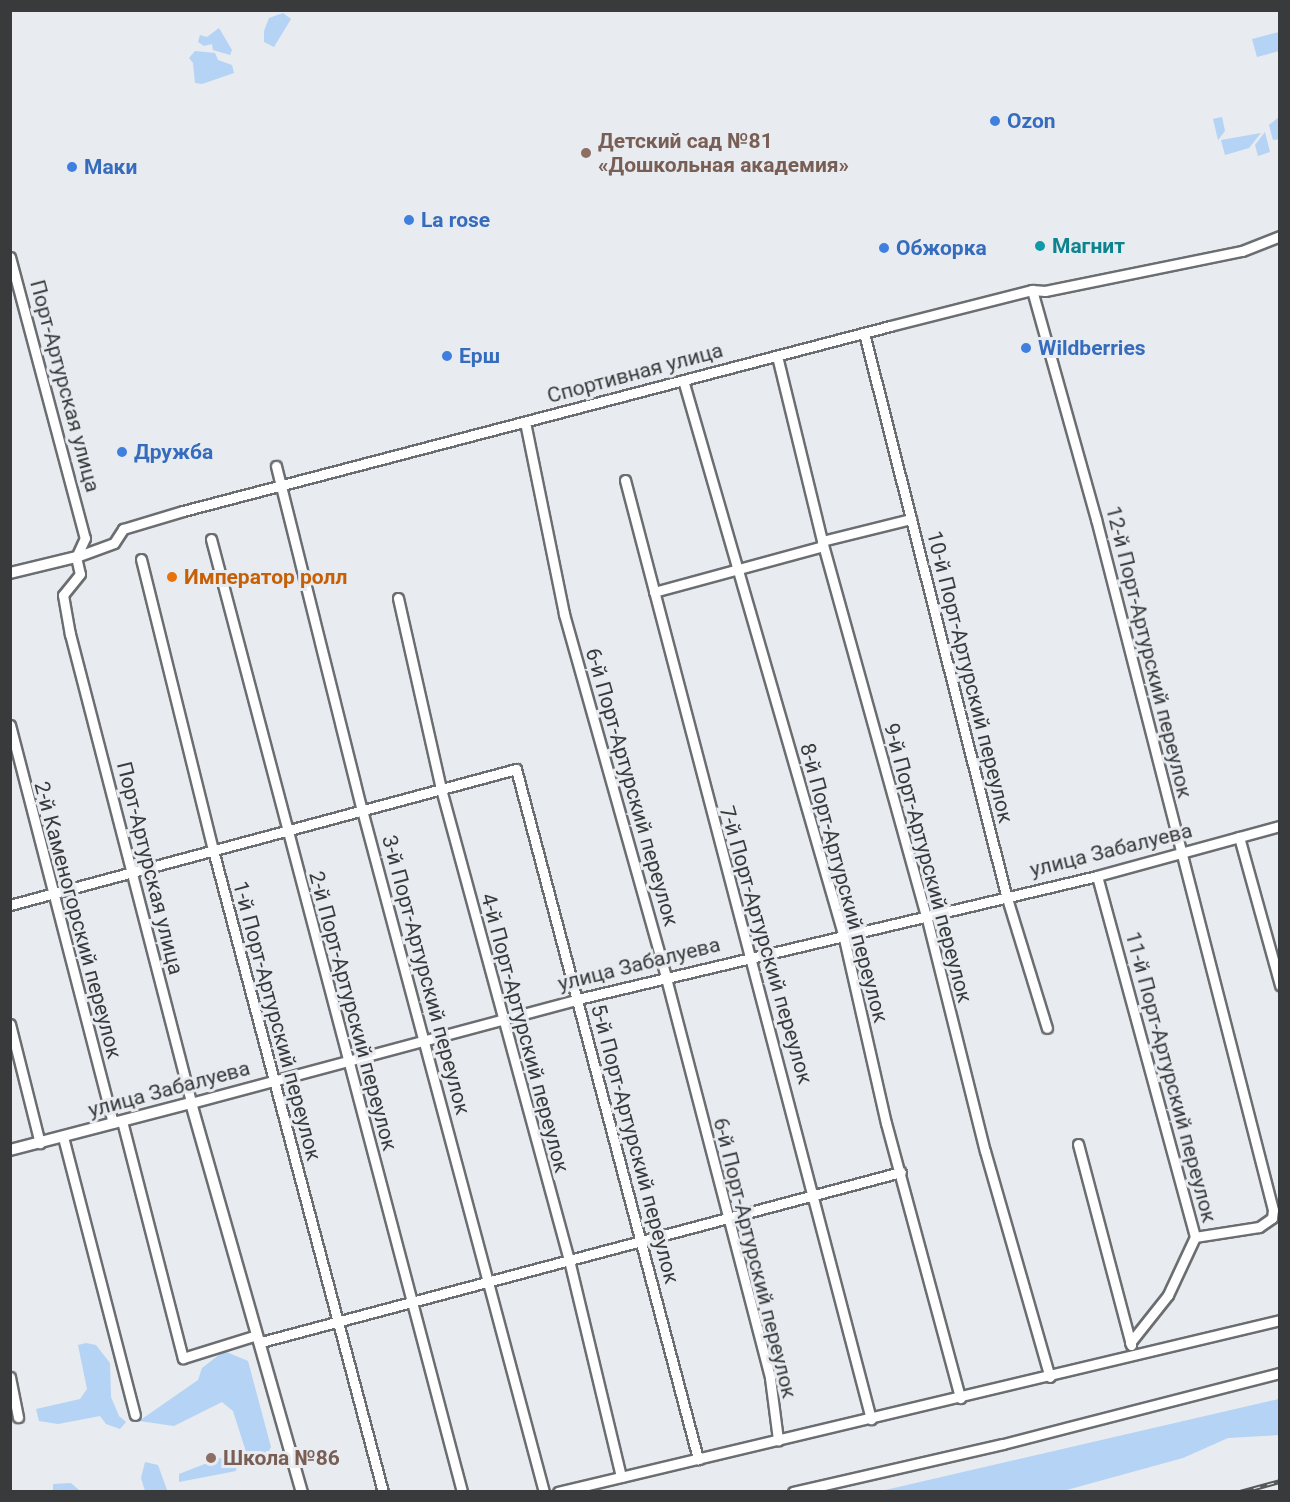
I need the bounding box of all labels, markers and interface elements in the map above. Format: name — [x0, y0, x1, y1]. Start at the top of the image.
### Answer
place label: Ozon — [1007, 108, 1056, 134]
marker: Ozon — [988, 114, 1002, 128]
place label: Детский сад №81 «Дошкольная академия» — [598, 128, 849, 178]
marker: Детский сад №81 «Дошкольная академия» — [579, 146, 593, 160]
place label: Маки — [84, 154, 137, 180]
marker: Маки — [65, 160, 79, 174]
place label: La rose — [421, 207, 490, 233]
marker: La rose — [402, 213, 416, 227]
place label: Магнит — [1052, 233, 1125, 259]
place label: Обжорка — [896, 235, 987, 261]
marker: Магнит — [1033, 239, 1047, 253]
marker: Обжорка — [877, 241, 891, 255]
street label: Порт-Артурская улица — [25, 277, 105, 495]
place label: Wildberries — [1038, 335, 1146, 361]
street label: Спортивная улица — [544, 337, 726, 409]
marker: Wildberries — [1019, 341, 1033, 355]
place label: Ерш — [459, 343, 500, 369]
marker: Ерш — [440, 349, 454, 363]
place label: Дружба — [134, 439, 213, 465]
marker: Дружба — [115, 445, 129, 459]
street label: 12-й Порт-Артурский переулок — [1100, 503, 1198, 801]
street label: 10-й Порт-Артурский переулок — [921, 528, 1019, 826]
place label: Император ролл — [184, 564, 347, 590]
marker: Император ролл — [165, 570, 179, 584]
street label: 6-й Порт-Артурский переулок — [580, 645, 684, 929]
street label: 9-й Порт-Артурский переулок — [879, 721, 977, 1005]
street label: 8-й Порт-Артурский переулок — [795, 741, 893, 1025]
street label: Порт-Артурская улица — [111, 759, 189, 977]
street label: 2-й Каменогорский переулок — [29, 779, 127, 1061]
street label: 7-й Порт-Артурский переулок — [714, 803, 818, 1087]
street label: улица Забалуева — [1027, 818, 1195, 882]
street label: 3-й Порт-Артурский переулок — [377, 833, 475, 1117]
street label: 2-й Порт-Артурский переулок — [304, 869, 402, 1153]
street label: 1-й Порт-Артурский переулок — [228, 879, 326, 1163]
street label: 4-й Порт-Артурский переулок — [476, 891, 574, 1175]
street label: 11-й Порт-Артурский переулок — [1120, 929, 1222, 1225]
street label: улица Забалуева — [555, 932, 723, 996]
street label: 5-й Порт-Артурский переулок — [586, 1002, 684, 1286]
street label: улица Забалуева — [85, 1055, 253, 1123]
street label: 6-й Порт-Артурский переулок — [708, 1115, 802, 1401]
place label: Школа №86 — [223, 1445, 340, 1471]
marker: Школа №86 — [204, 1451, 218, 1465]

